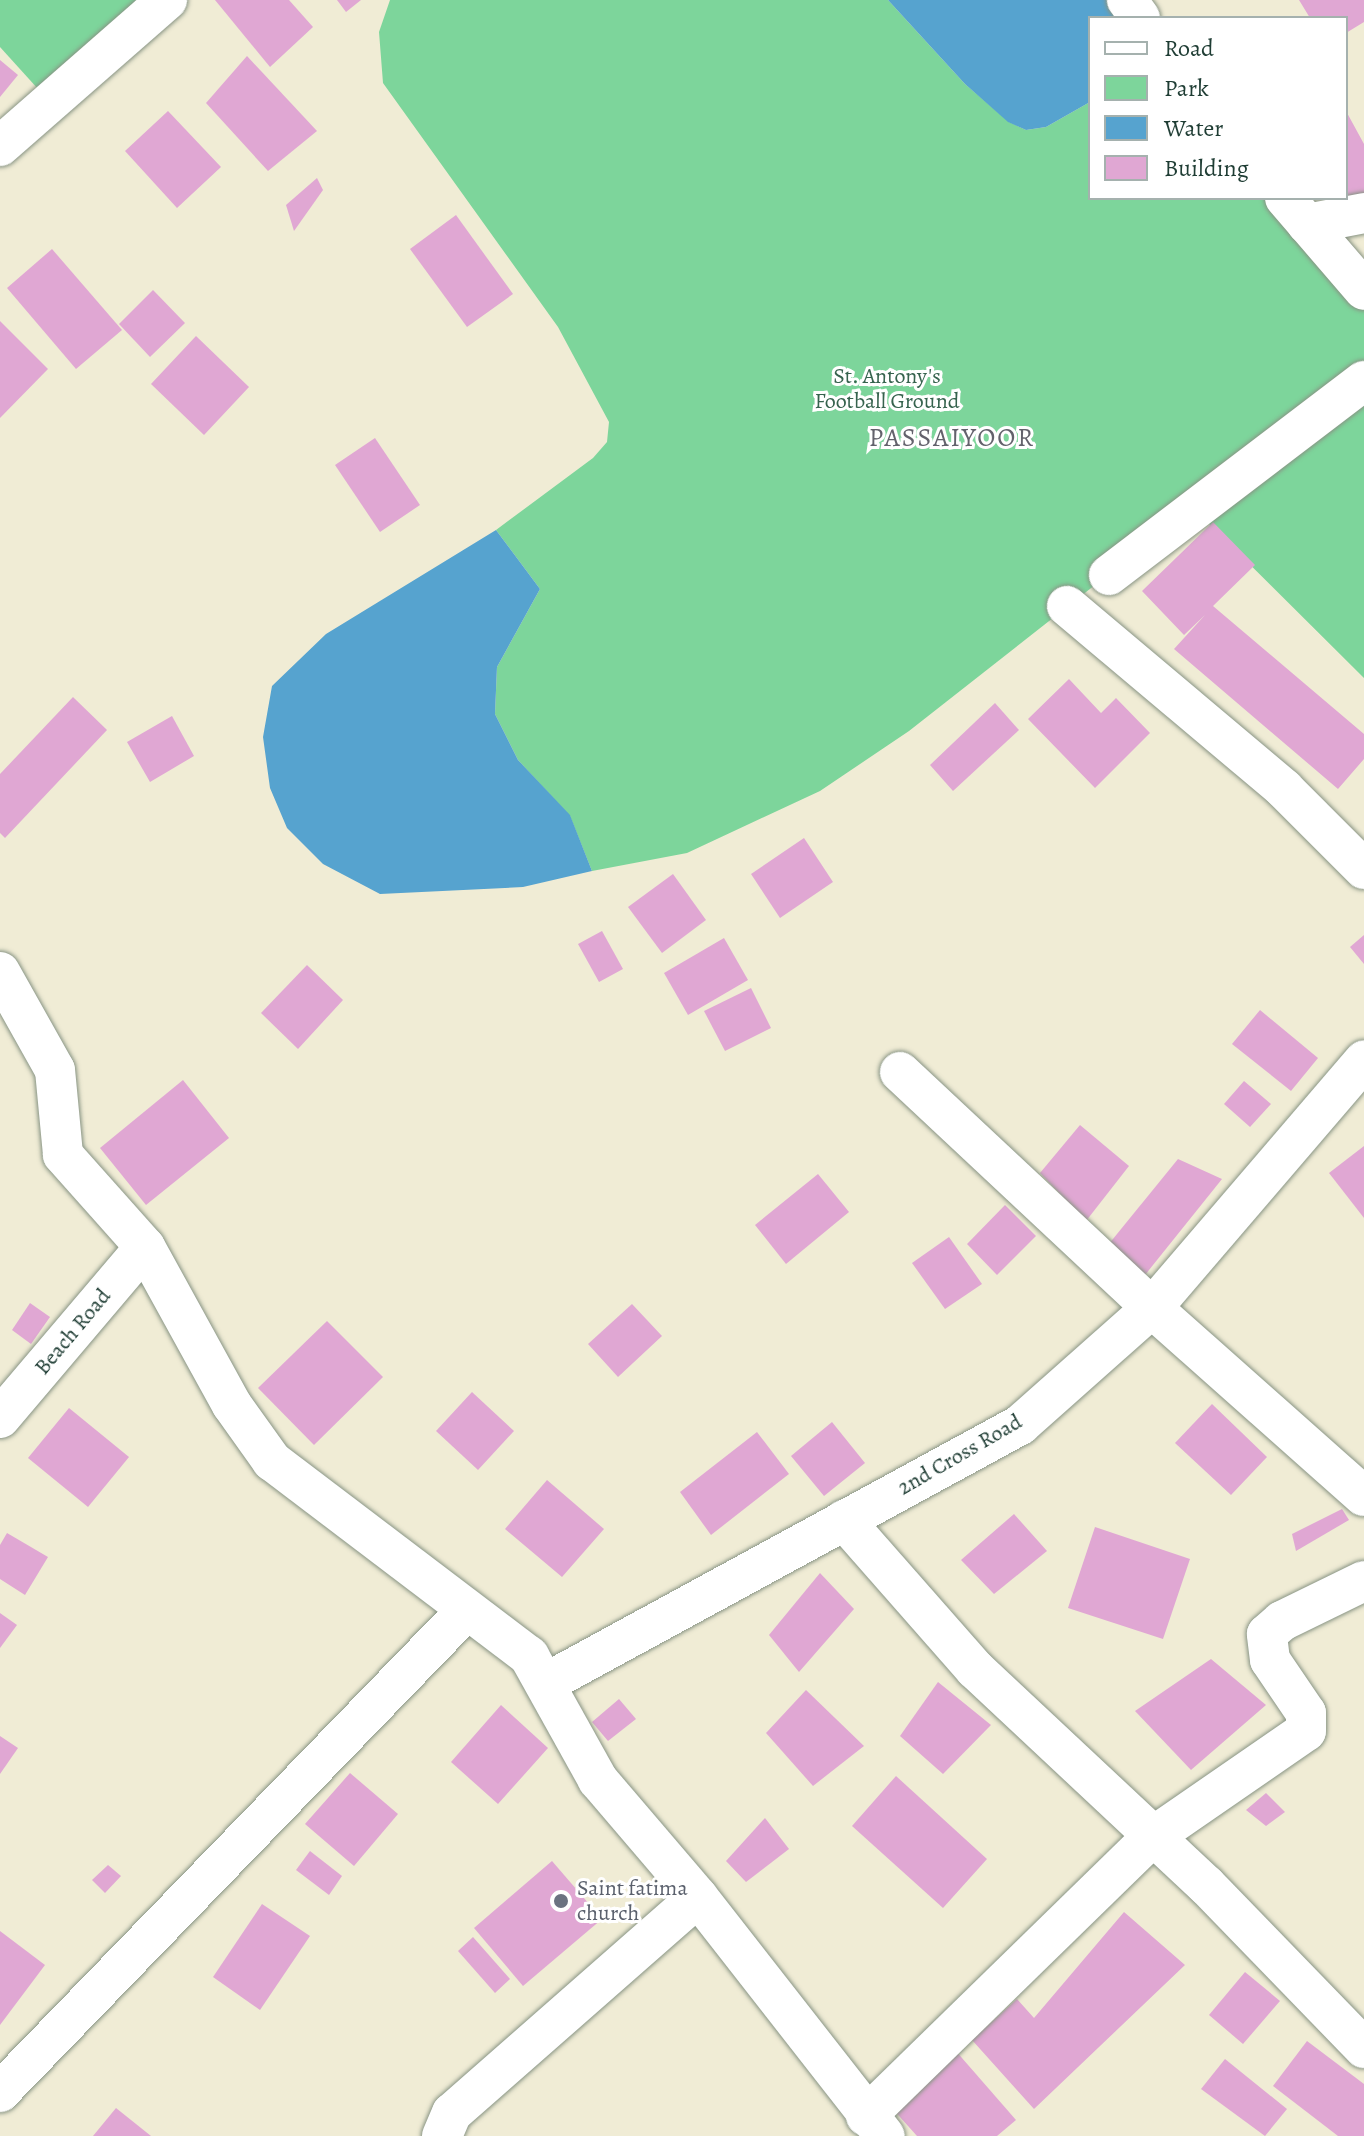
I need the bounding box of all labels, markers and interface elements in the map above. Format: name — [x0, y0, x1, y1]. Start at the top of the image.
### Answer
legend — [1088, 16, 1348, 200]
text: Road — [1164, 32, 1214, 64]
text: Park — [1164, 72, 1209, 104]
text: Water — [1164, 112, 1224, 144]
text: Building — [1164, 152, 1249, 184]
park label: St. Antony's Football Ground — [814, 363, 960, 414]
district label: PASSAIYOOR — [869, 422, 1035, 454]
street label: Beach Road — [29, 1284, 117, 1380]
street label: 2nd Cross Road — [893, 1409, 1027, 1501]
place label: Saint fatima church — [577, 1875, 688, 1926]
marker: Saint fatima church — [552, 1892, 570, 1910]

